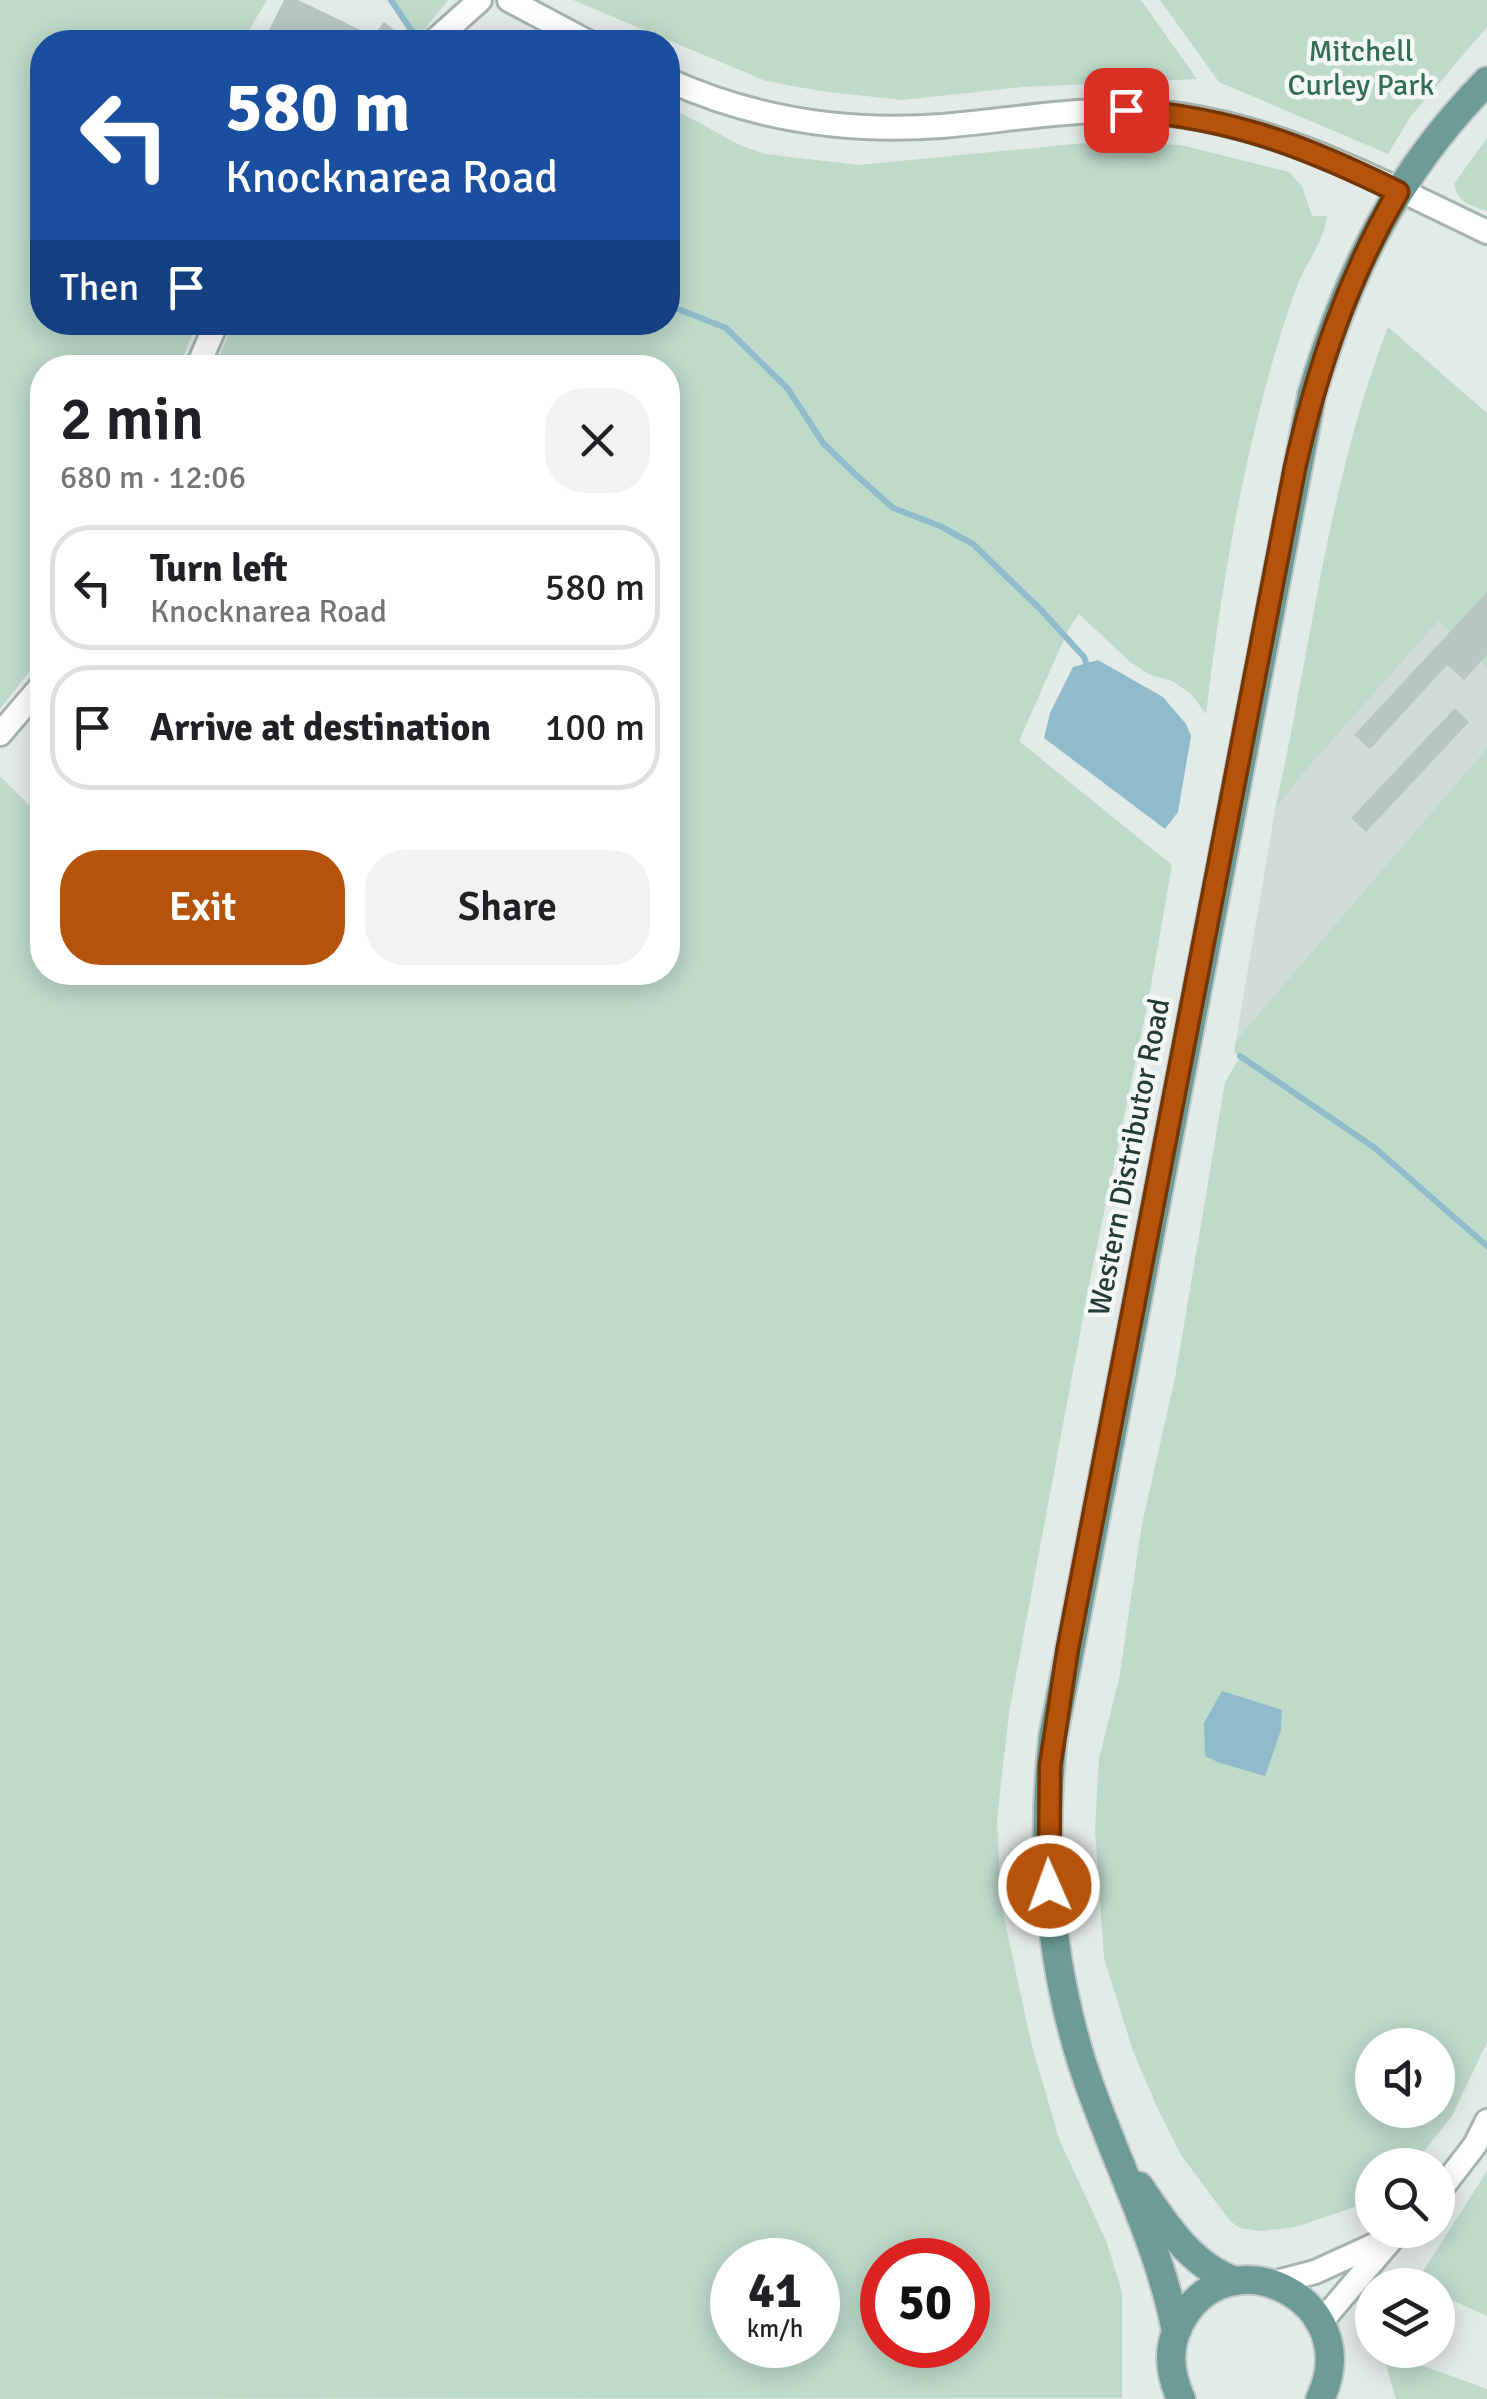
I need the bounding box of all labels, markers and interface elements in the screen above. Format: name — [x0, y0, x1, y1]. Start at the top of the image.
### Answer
park label: Mitchell Curley Park — [1288, 33, 1434, 104]
text: 580 m — [225, 64, 410, 150]
pin — [1084, 68, 1169, 153]
icon: left — [60, 70, 190, 200]
icon: arrive — [1099, 83, 1154, 138]
text: Knocknarea Road — [225, 150, 558, 205]
icon: arrive — [159, 260, 214, 315]
text: Then — [60, 264, 139, 311]
text: 2 min — [60, 383, 204, 457]
button: close — [545, 388, 650, 493]
text: 680 m · 12:06 — [60, 458, 246, 497]
text: Turn left — [150, 545, 288, 592]
icon: left — [65, 560, 120, 615]
text: 580 m — [545, 564, 645, 611]
text: Knocknarea Road — [150, 592, 387, 631]
icon: arrive — [65, 700, 120, 755]
text: Arrive at destination — [150, 704, 491, 751]
text: 100 m — [545, 704, 645, 751]
button: Exit — [60, 850, 345, 965]
button: Share — [365, 850, 650, 965]
street label: Western Distributor Road — [1081, 995, 1178, 1319]
position arrow — [997, 1834, 1101, 1938]
map controls — [1355, 2028, 1455, 2368]
button: sound — [1355, 2028, 1455, 2128]
button: search — [1355, 2148, 1455, 2248]
speed limit sign: 50 — [860, 2238, 990, 2368]
text: 41 — [748, 2260, 802, 2322]
button: layers — [1355, 2268, 1455, 2368]
text: km/h — [747, 2313, 803, 2344]

